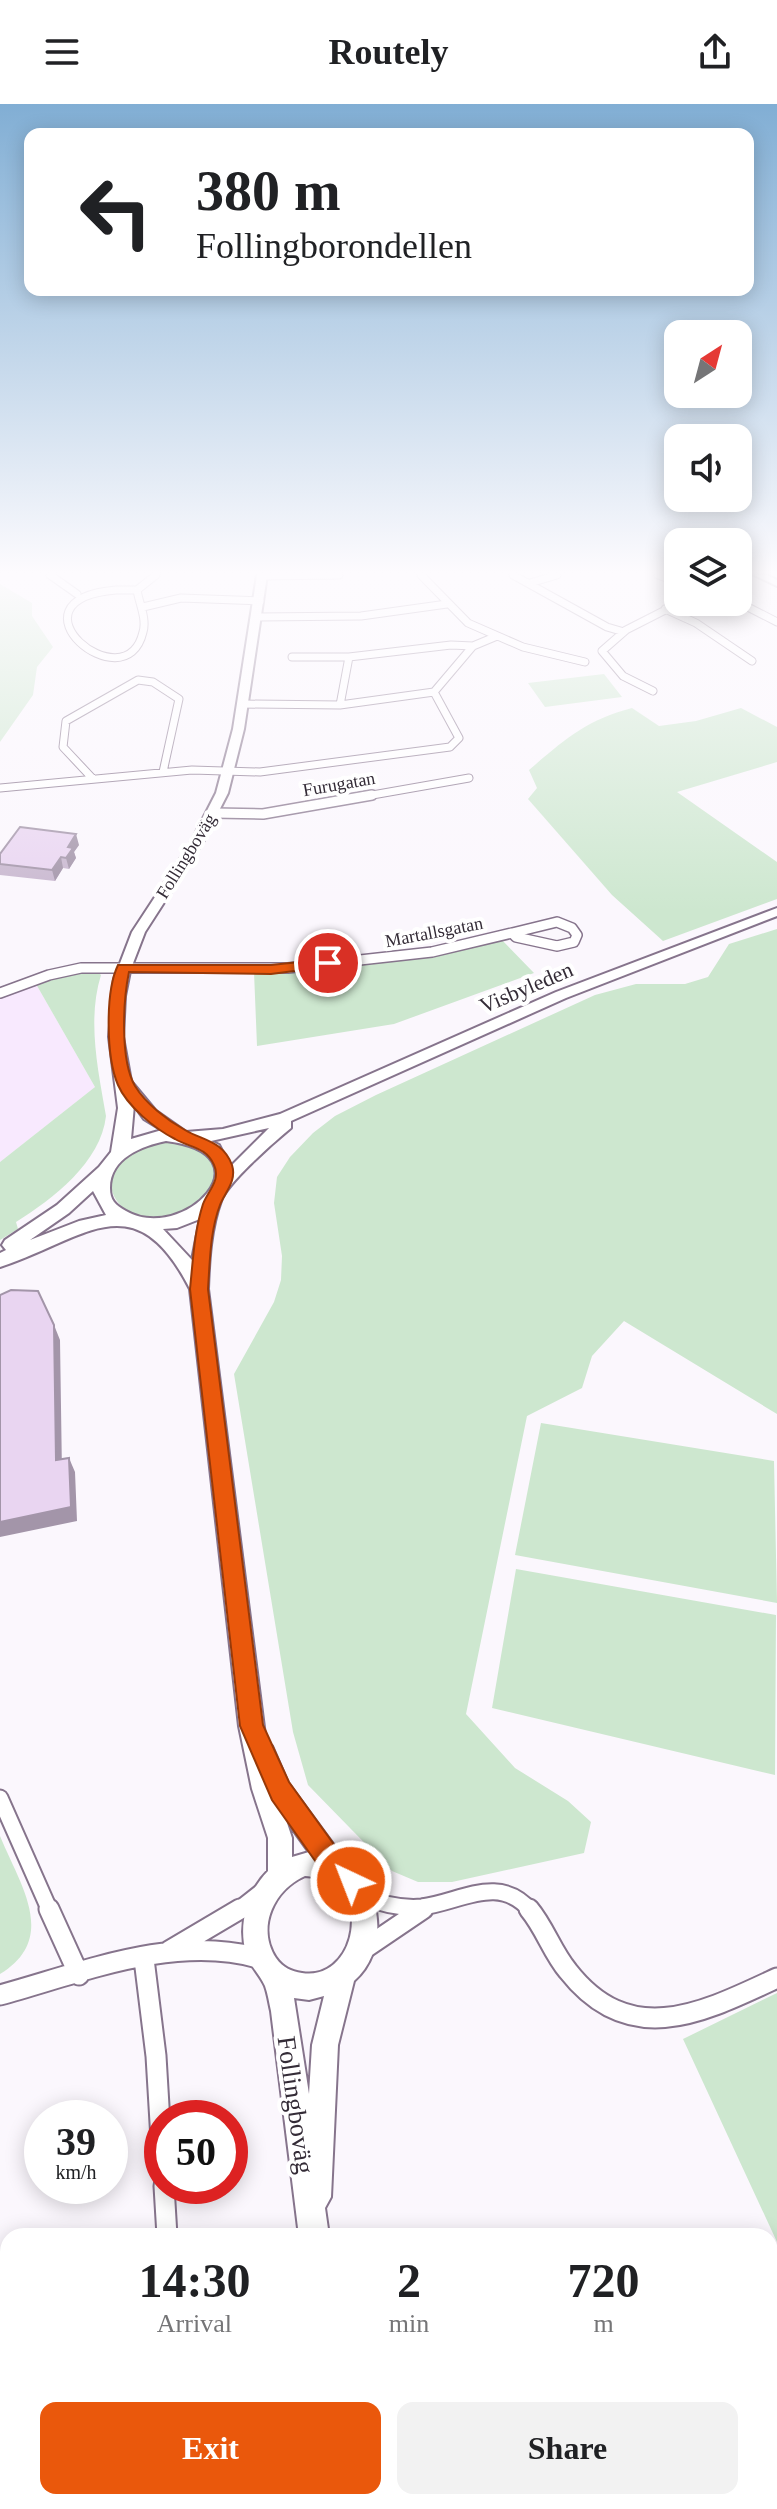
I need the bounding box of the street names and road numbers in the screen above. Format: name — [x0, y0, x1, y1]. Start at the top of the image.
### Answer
street label: Furugatan — [301, 768, 377, 800]
street label: Follingboväg — [152, 810, 220, 902]
street label: Martallsgatan — [384, 913, 484, 951]
street label: Visbyleden — [476, 957, 577, 1018]
street label: Follingboväg — [271, 2034, 320, 2176]

